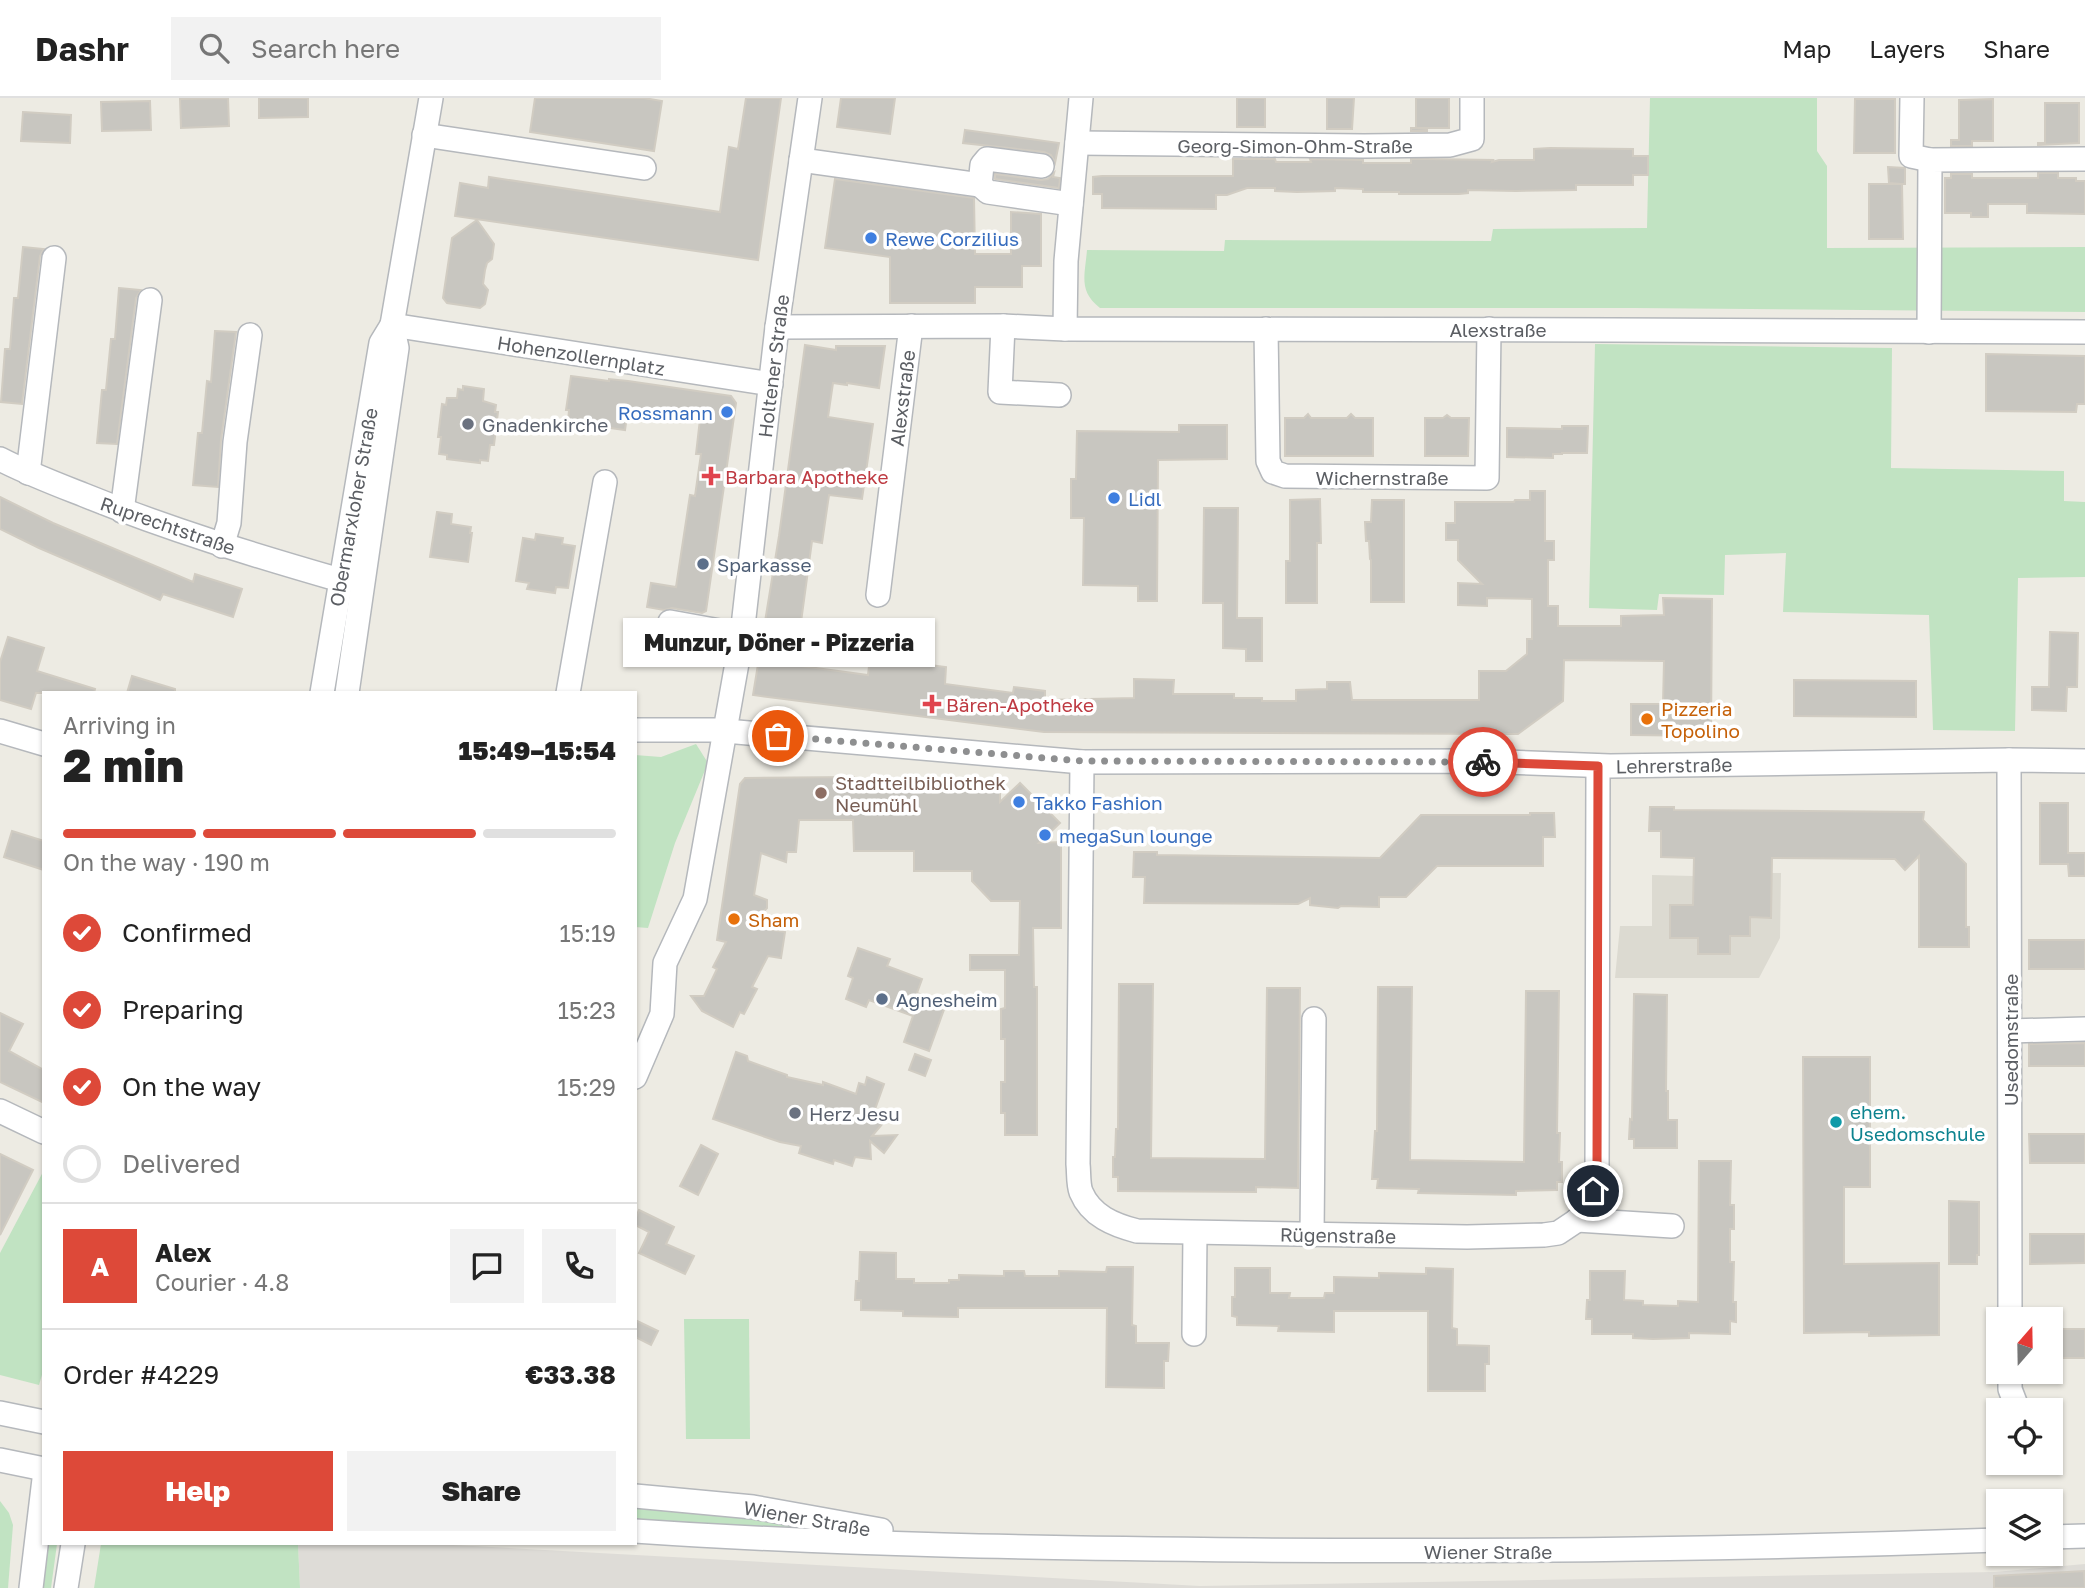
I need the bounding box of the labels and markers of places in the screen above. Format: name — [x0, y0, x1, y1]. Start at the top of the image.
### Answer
place label: Rewe Corzilius — [885, 227, 1019, 250]
marker: Rewe Corzilius — [863, 230, 879, 246]
place label: Rossmann — [618, 401, 713, 424]
marker: Rossmann — [719, 404, 735, 420]
place label: Gnadenkirche — [482, 413, 608, 436]
marker: Gnadenkirche — [460, 416, 476, 432]
place label: Barbara Apotheke — [725, 465, 889, 488]
marker: Barbara Apotheke — [703, 468, 719, 484]
place label: Lidl — [1128, 487, 1162, 510]
marker: Lidl — [1106, 490, 1122, 506]
place label: Sparkasse — [717, 553, 811, 576]
marker: Sparkasse — [695, 556, 711, 572]
callout: Munzur, Döner - Pizzeria — [622, 617, 934, 666]
place label: Bären-Apotheke — [946, 693, 1094, 716]
marker: Bären-Apotheke — [924, 696, 940, 712]
place label: Pizzeria Topolino — [1661, 697, 1740, 742]
pin — [748, 706, 808, 766]
marker: Pizzeria Topolino — [1639, 711, 1655, 727]
place label: Stadtteilbibliothek Neumühl — [835, 771, 1006, 816]
marker: Stadtteilbibliothek Neumühl — [813, 785, 829, 801]
place label: Takko Fashion — [1033, 791, 1163, 814]
marker: Takko Fashion — [1011, 794, 1027, 810]
place label: megaSun lounge — [1059, 824, 1213, 847]
marker: megaSun lounge — [1037, 827, 1053, 843]
place label: Sham — [748, 908, 799, 931]
marker: Sham — [726, 911, 742, 927]
place label: Agnesheim — [896, 988, 998, 1011]
marker: Agnesheim — [874, 991, 890, 1007]
place label: ehem. Usedomschule — [1850, 1100, 1985, 1145]
place label: Herz Jesu — [809, 1102, 900, 1125]
marker: Herz Jesu — [787, 1105, 803, 1121]
marker: ehem. Usedomschule — [1828, 1114, 1844, 1130]
pin — [1563, 1161, 1623, 1221]

